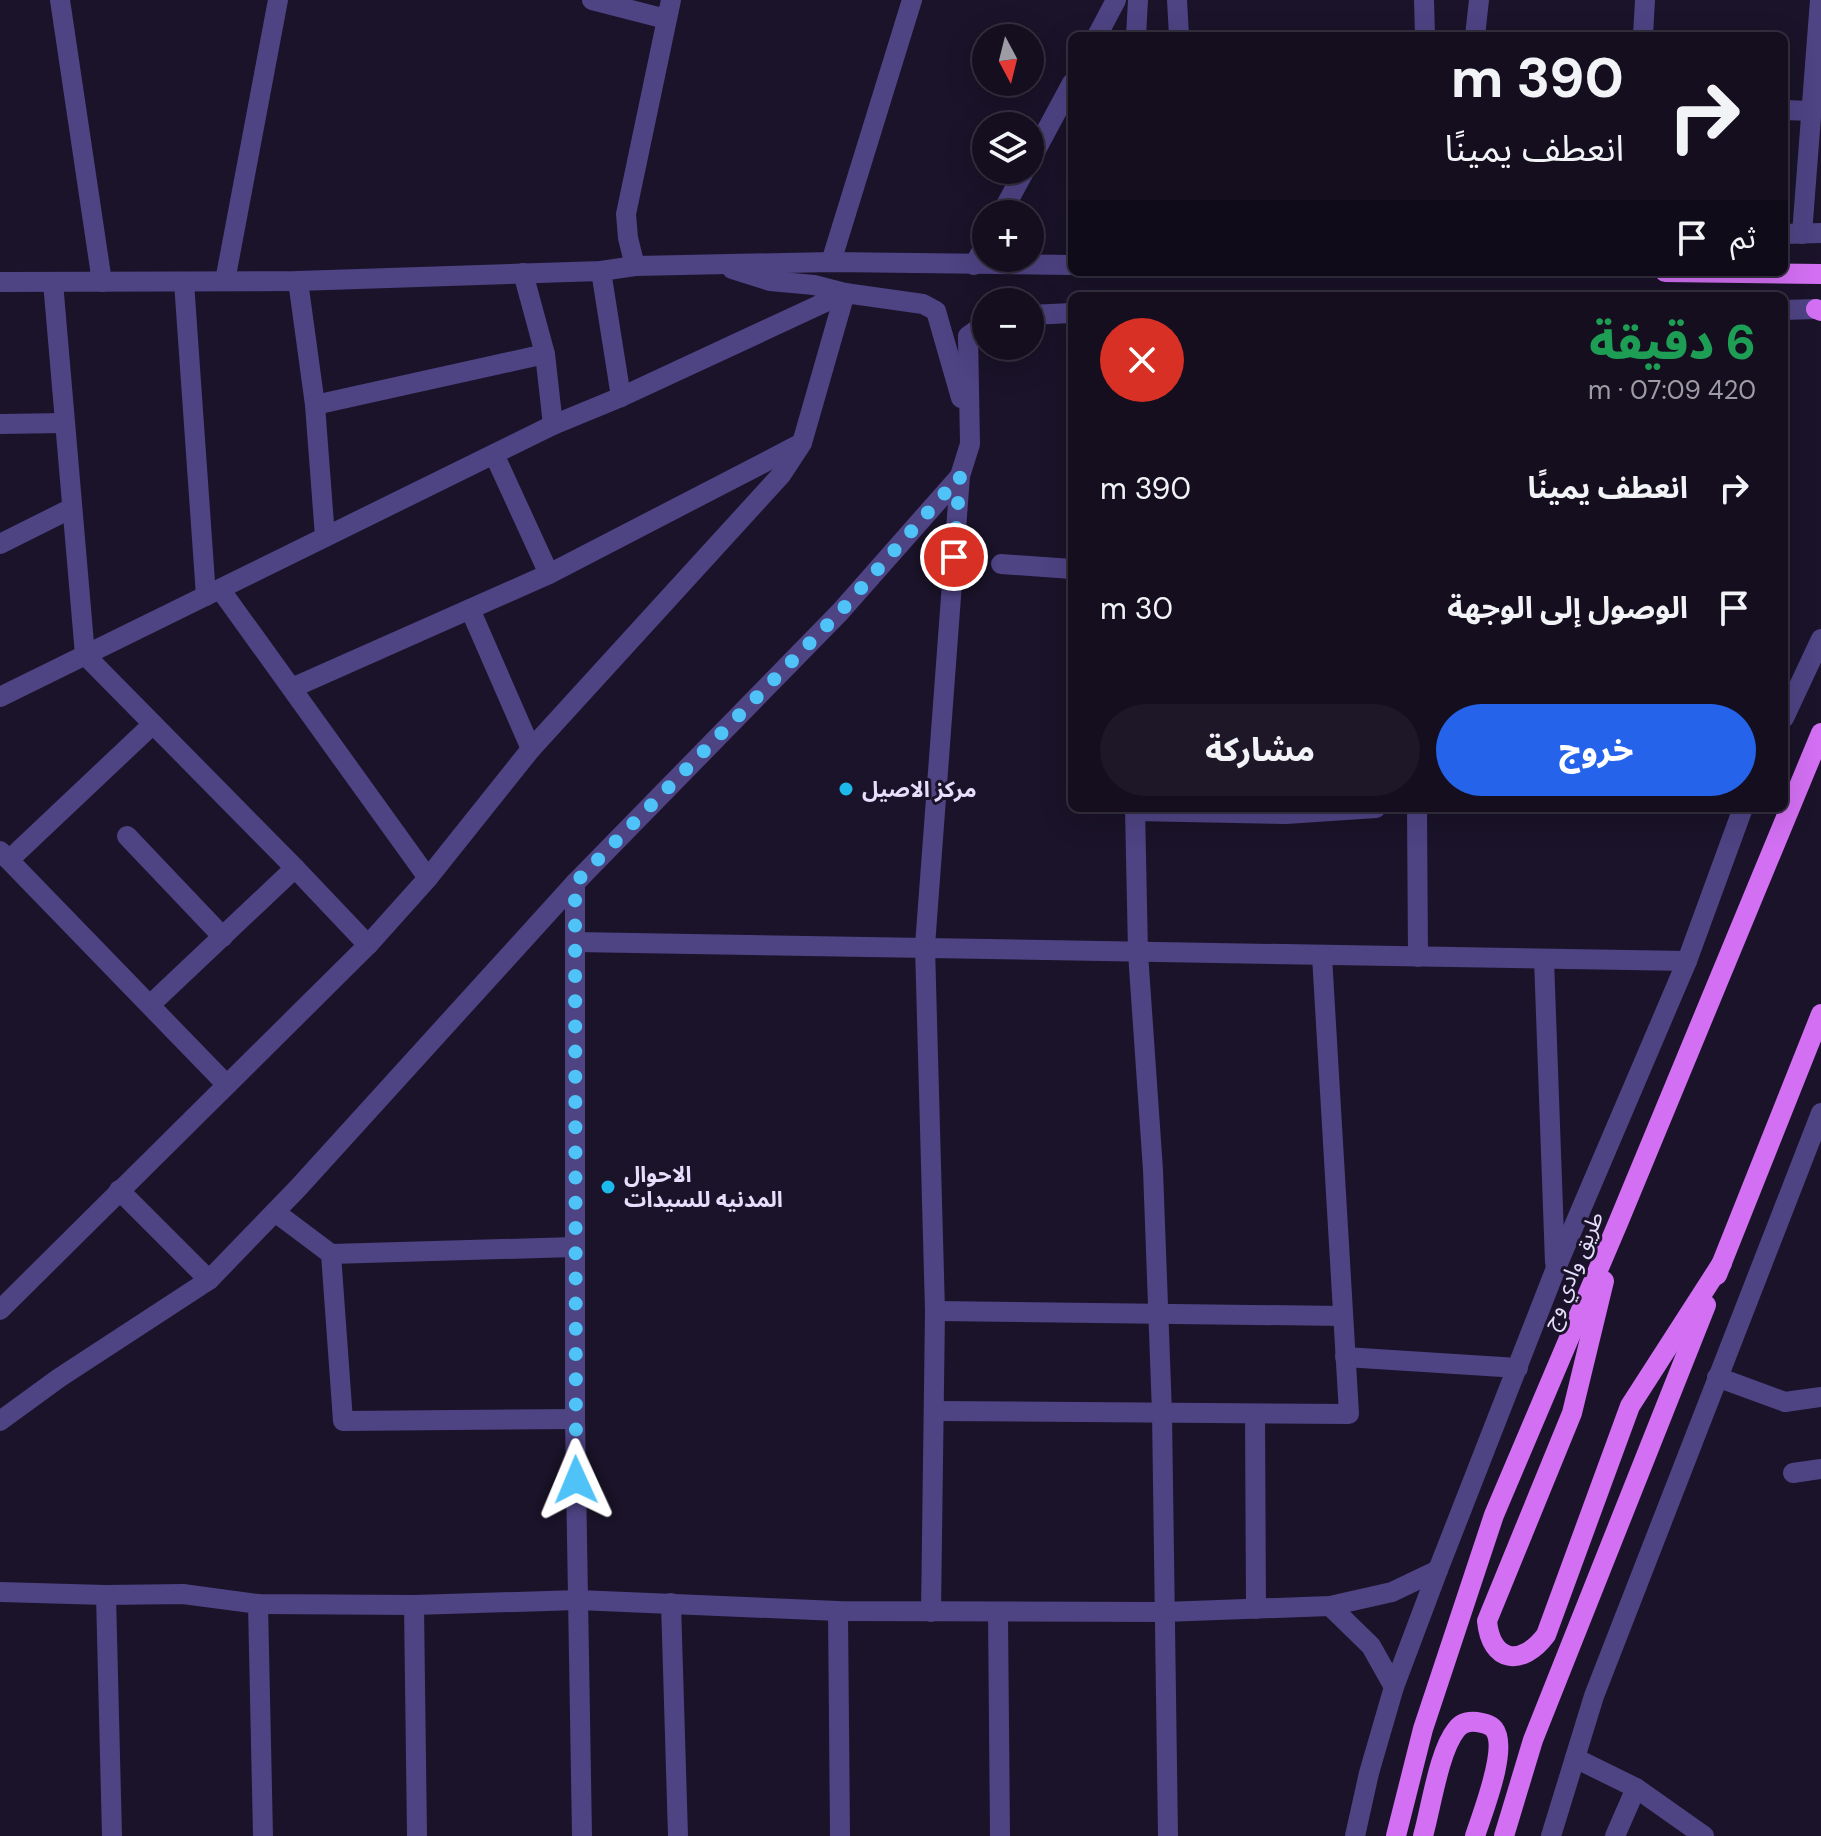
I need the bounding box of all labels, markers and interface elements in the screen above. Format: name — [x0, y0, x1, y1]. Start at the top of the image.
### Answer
north arrow — [972, 24, 1044, 96]
map controls — [972, 24, 1044, 360]
text: 390 m — [1451, 41, 1624, 114]
icon: right — [1652, 64, 1756, 168]
button: layers — [972, 112, 1044, 184]
text: انعطف يمينًا — [1445, 125, 1624, 172]
button: + — [972, 200, 1044, 272]
icon: arrive — [1670, 216, 1714, 260]
text: ثم — [1730, 218, 1756, 257]
button: − — [972, 288, 1044, 360]
text: 6 دقيقة — [1589, 311, 1756, 374]
button: close — [1100, 318, 1184, 402]
text: 420 m · 07:09 — [1588, 373, 1756, 407]
icon: right — [1712, 466, 1756, 510]
text: انعطف يمينًا — [1528, 468, 1688, 507]
text: 390 m — [1100, 469, 1191, 508]
pin — [920, 523, 988, 591]
icon: arrive — [932, 535, 976, 579]
icon: arrive — [1712, 586, 1756, 630]
text: الوصول إلى الوجهة — [1447, 588, 1688, 627]
text: 30 m — [1100, 589, 1173, 628]
button: مشاركة — [1100, 704, 1420, 796]
button: خروج — [1436, 704, 1756, 796]
place label: مركز الاصيل — [862, 775, 977, 804]
marker: مركز الاصيل — [837, 780, 855, 798]
place label: الاحوال المدنيه للسيدات — [624, 1160, 783, 1214]
marker: الاحوال المدنيه للسيدات — [599, 1178, 617, 1196]
street label: طريق وادي وج — [1535, 1207, 1612, 1334]
position arrow — [534, 1438, 618, 1522]

